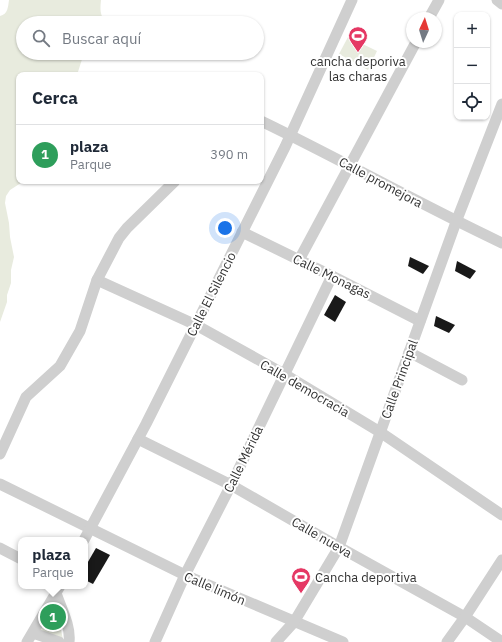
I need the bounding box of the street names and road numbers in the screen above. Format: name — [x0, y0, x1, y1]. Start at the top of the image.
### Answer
street label: Calle promejora — [336, 153, 426, 212]
street label: Calle El Silencio — [183, 249, 240, 339]
street label: Calle Monagas — [290, 250, 373, 303]
street label: Calle Principal — [377, 337, 422, 421]
street label: Calle democracia — [257, 356, 353, 421]
street label: Calle Mérida — [220, 423, 267, 495]
street label: Calle nueva — [288, 513, 355, 562]
street label: Calle limón — [182, 568, 248, 609]

